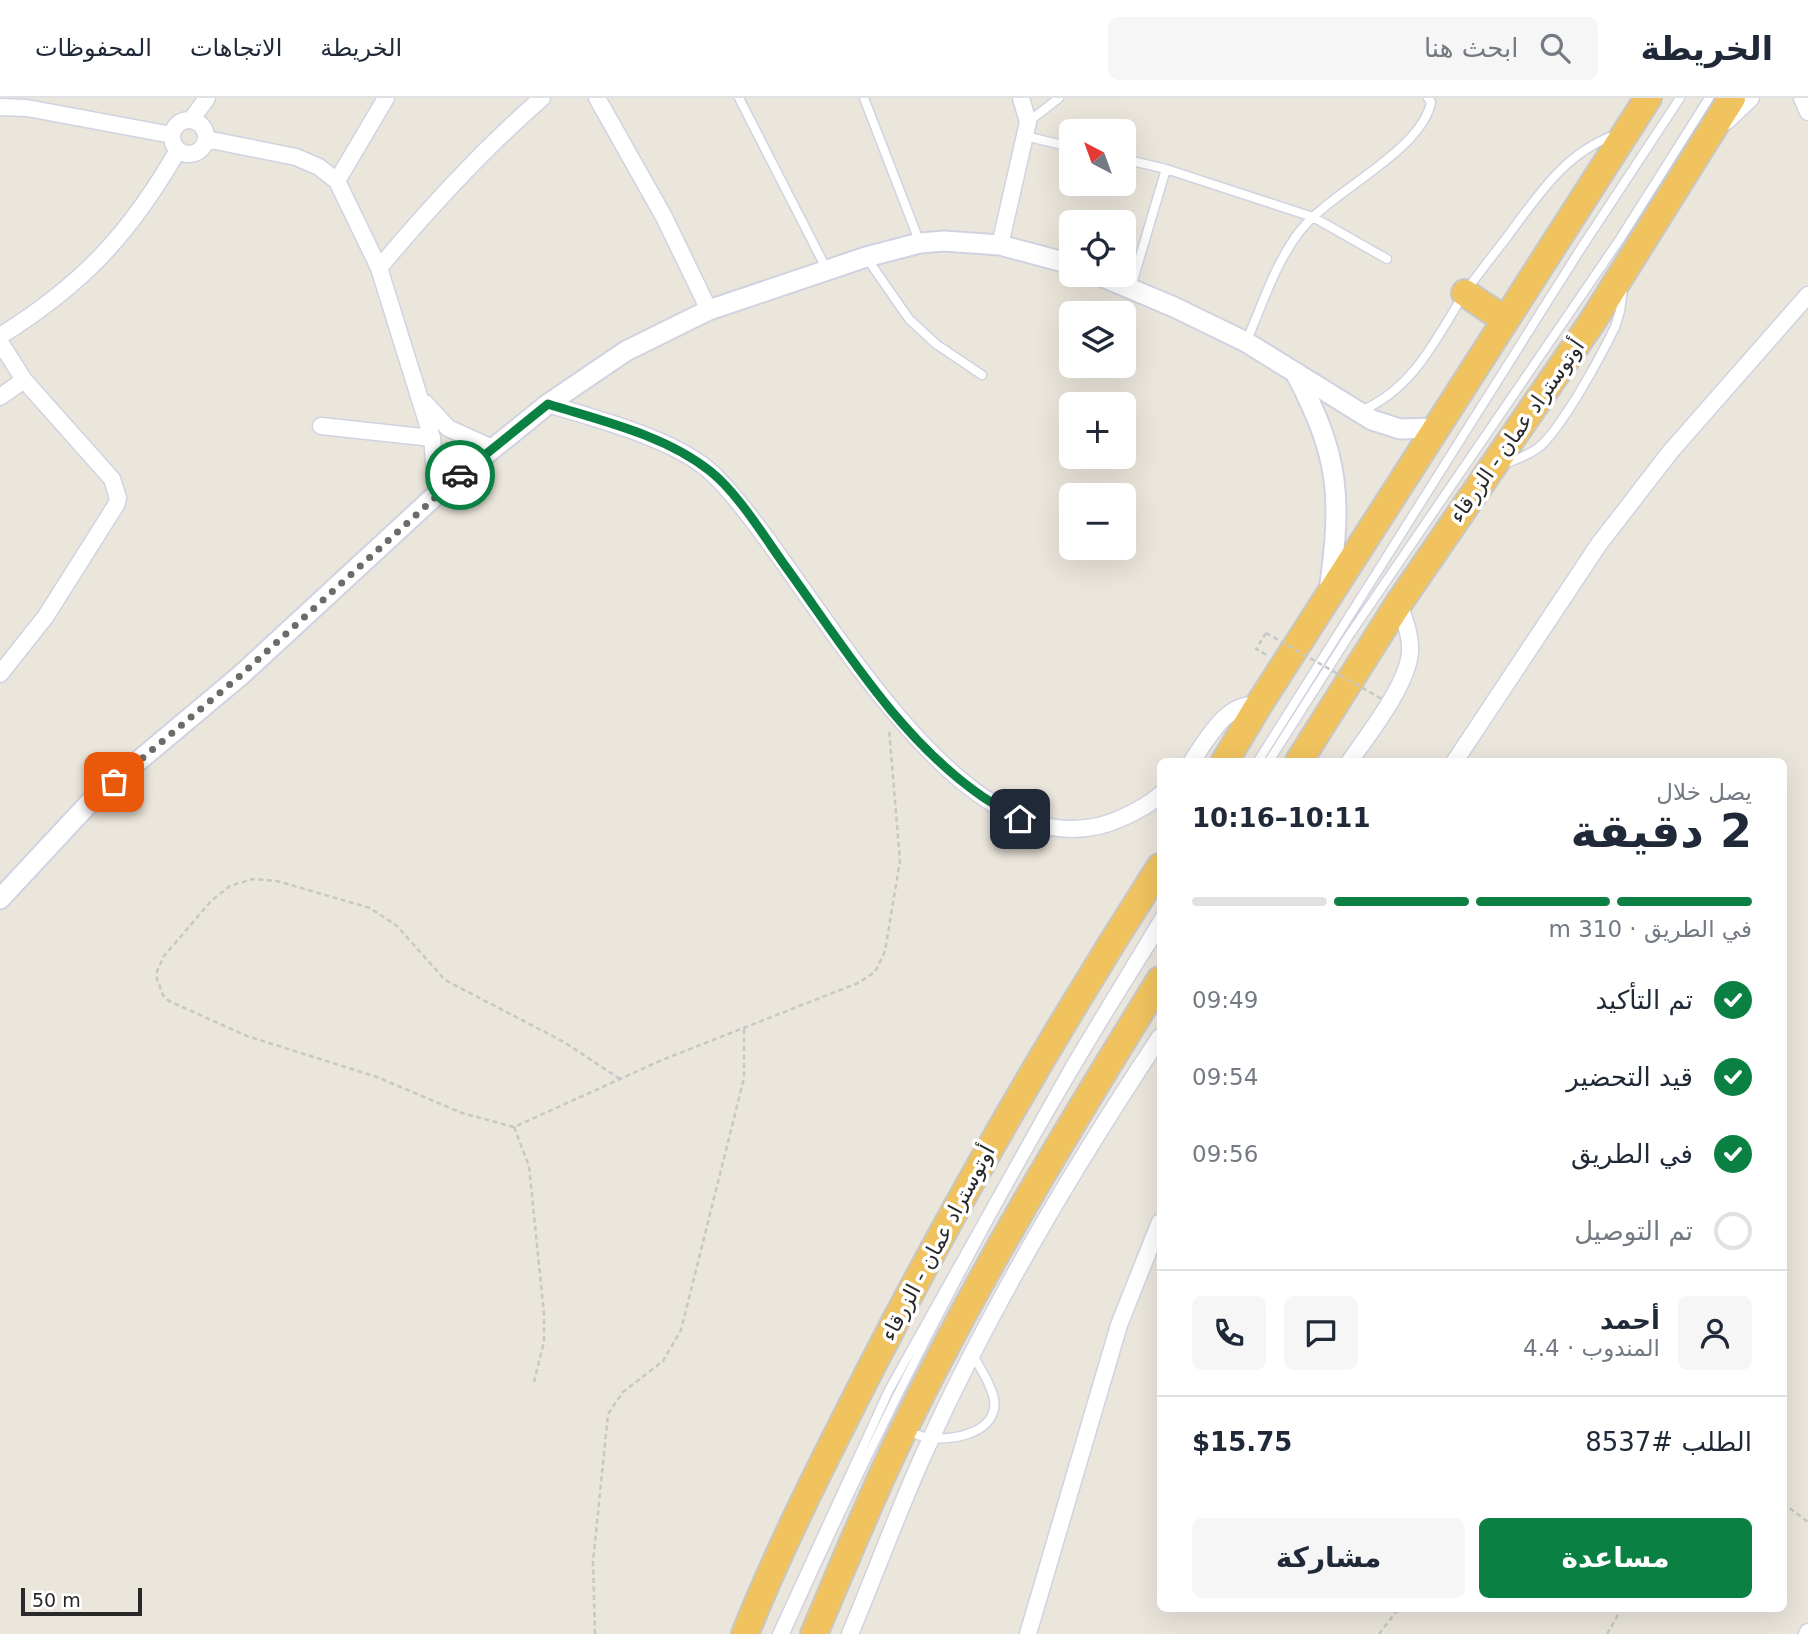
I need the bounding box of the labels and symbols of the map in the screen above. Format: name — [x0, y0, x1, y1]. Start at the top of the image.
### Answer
north arrow — [1059, 119, 1136, 196]
street label: أوتوستراد عمان - الزرقاء — [1443, 334, 1589, 527]
courier — [425, 440, 495, 510]
pin — [84, 752, 144, 812]
pin — [990, 789, 1050, 849]
street label: أوتوستراد عمان - الزرقاء — [875, 1140, 1000, 1345]
scale bar — [21, 1585, 142, 1617]

